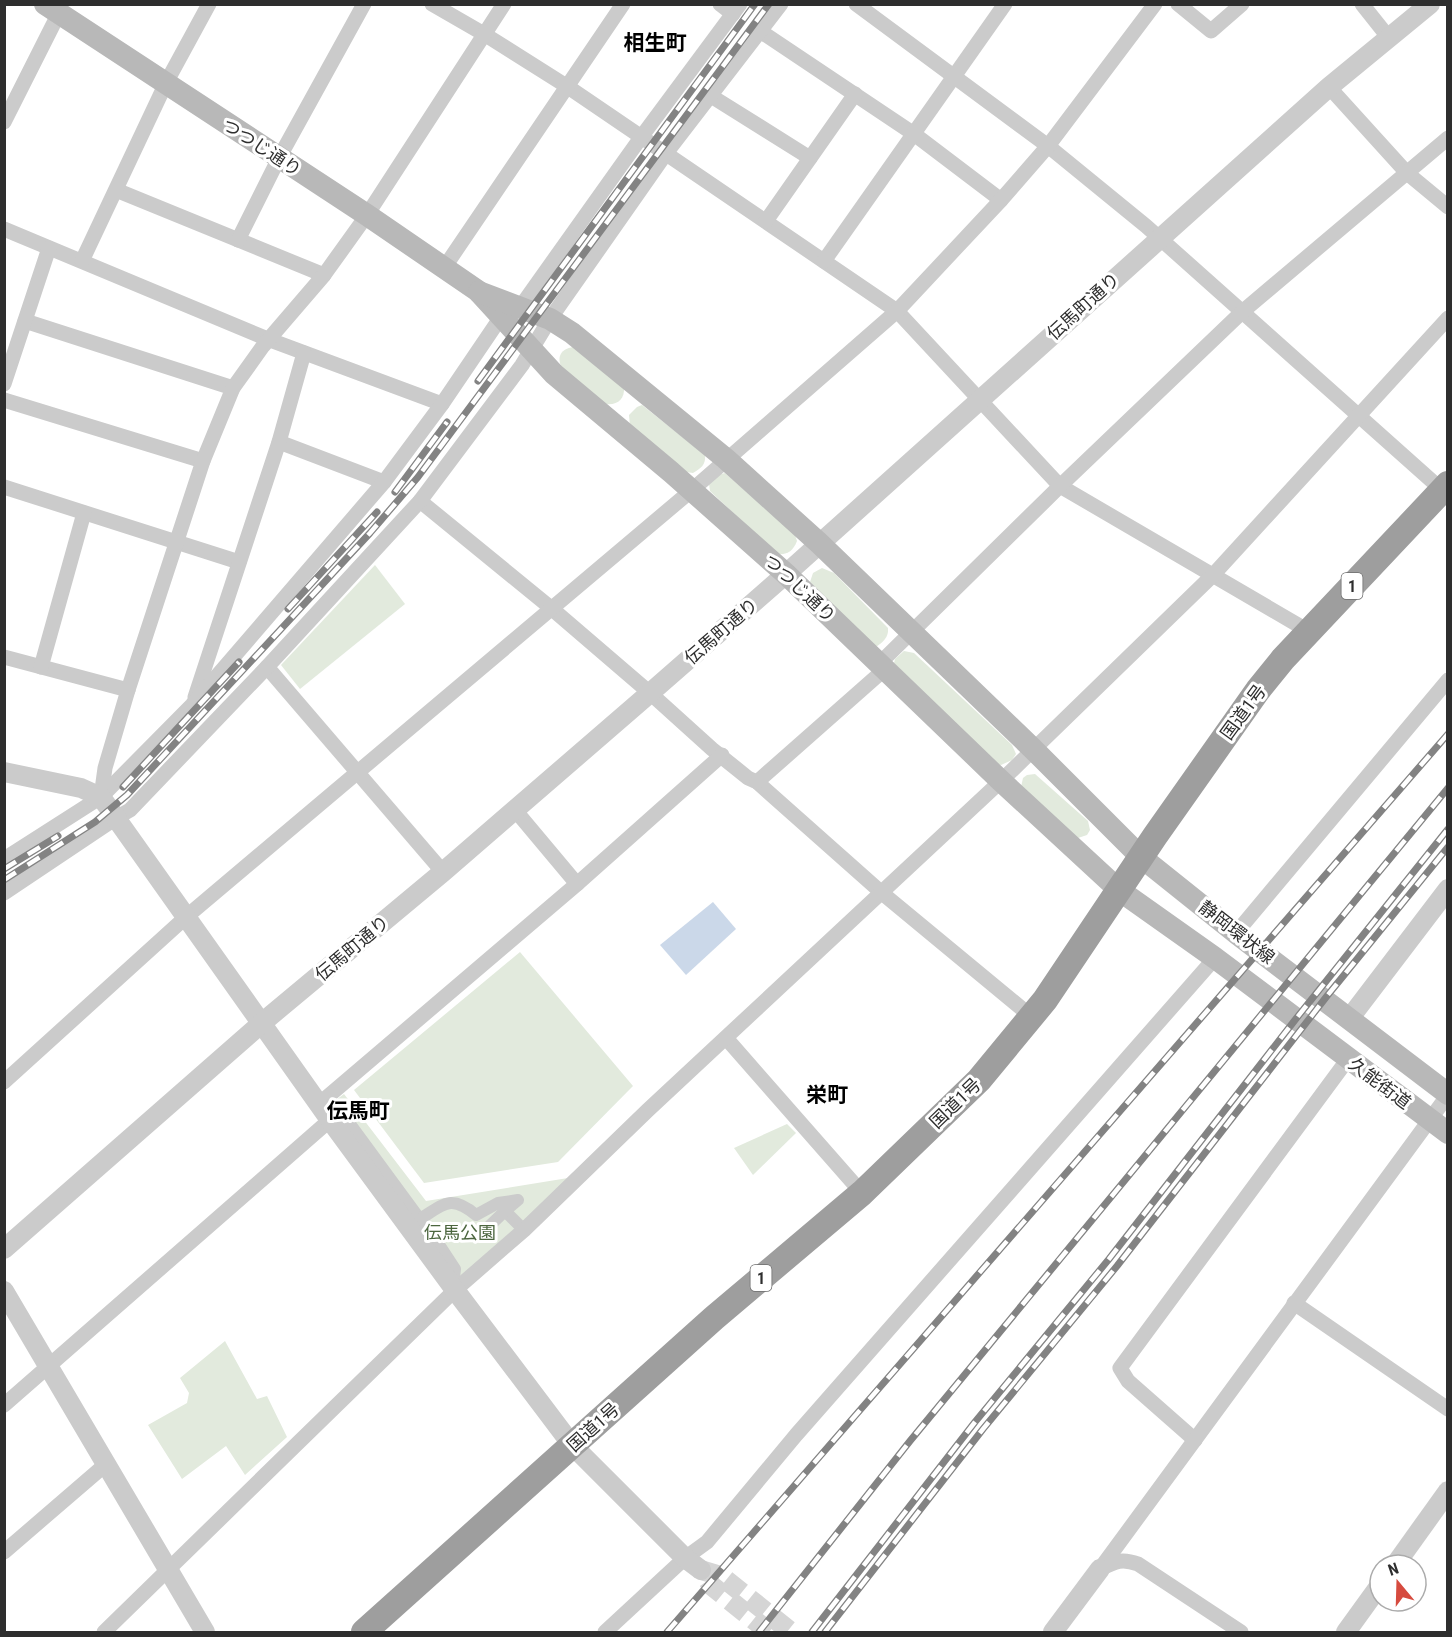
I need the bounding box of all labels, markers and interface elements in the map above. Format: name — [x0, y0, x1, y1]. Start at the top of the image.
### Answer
district label: 相生町 — [624, 31, 687, 55]
street label: つつじ通り — [219, 114, 305, 180]
street label: 伝馬町通り — [1043, 268, 1123, 344]
street label: つつじ通り — [760, 550, 840, 626]
road number: 1 — [1342, 573, 1362, 599]
street label: 伝馬町通り — [680, 594, 762, 668]
street label: 国道1号 — [1216, 680, 1270, 744]
street label: 静岡環状線 — [1195, 896, 1279, 968]
street label: 伝馬町通り — [311, 911, 393, 985]
street label: 久能街道 — [1345, 1053, 1415, 1113]
street label: 国道1号 — [925, 1074, 985, 1132]
district label: 栄町 — [806, 1083, 848, 1107]
district label: 伝馬町 — [327, 1099, 390, 1123]
park label: 伝馬公園 — [424, 1222, 496, 1243]
road number: 1 — [750, 1265, 771, 1291]
street label: 国道1号 — [563, 1398, 623, 1456]
north arrow — [1368, 1553, 1428, 1613]
text: N — [1386, 1559, 1401, 1580]

